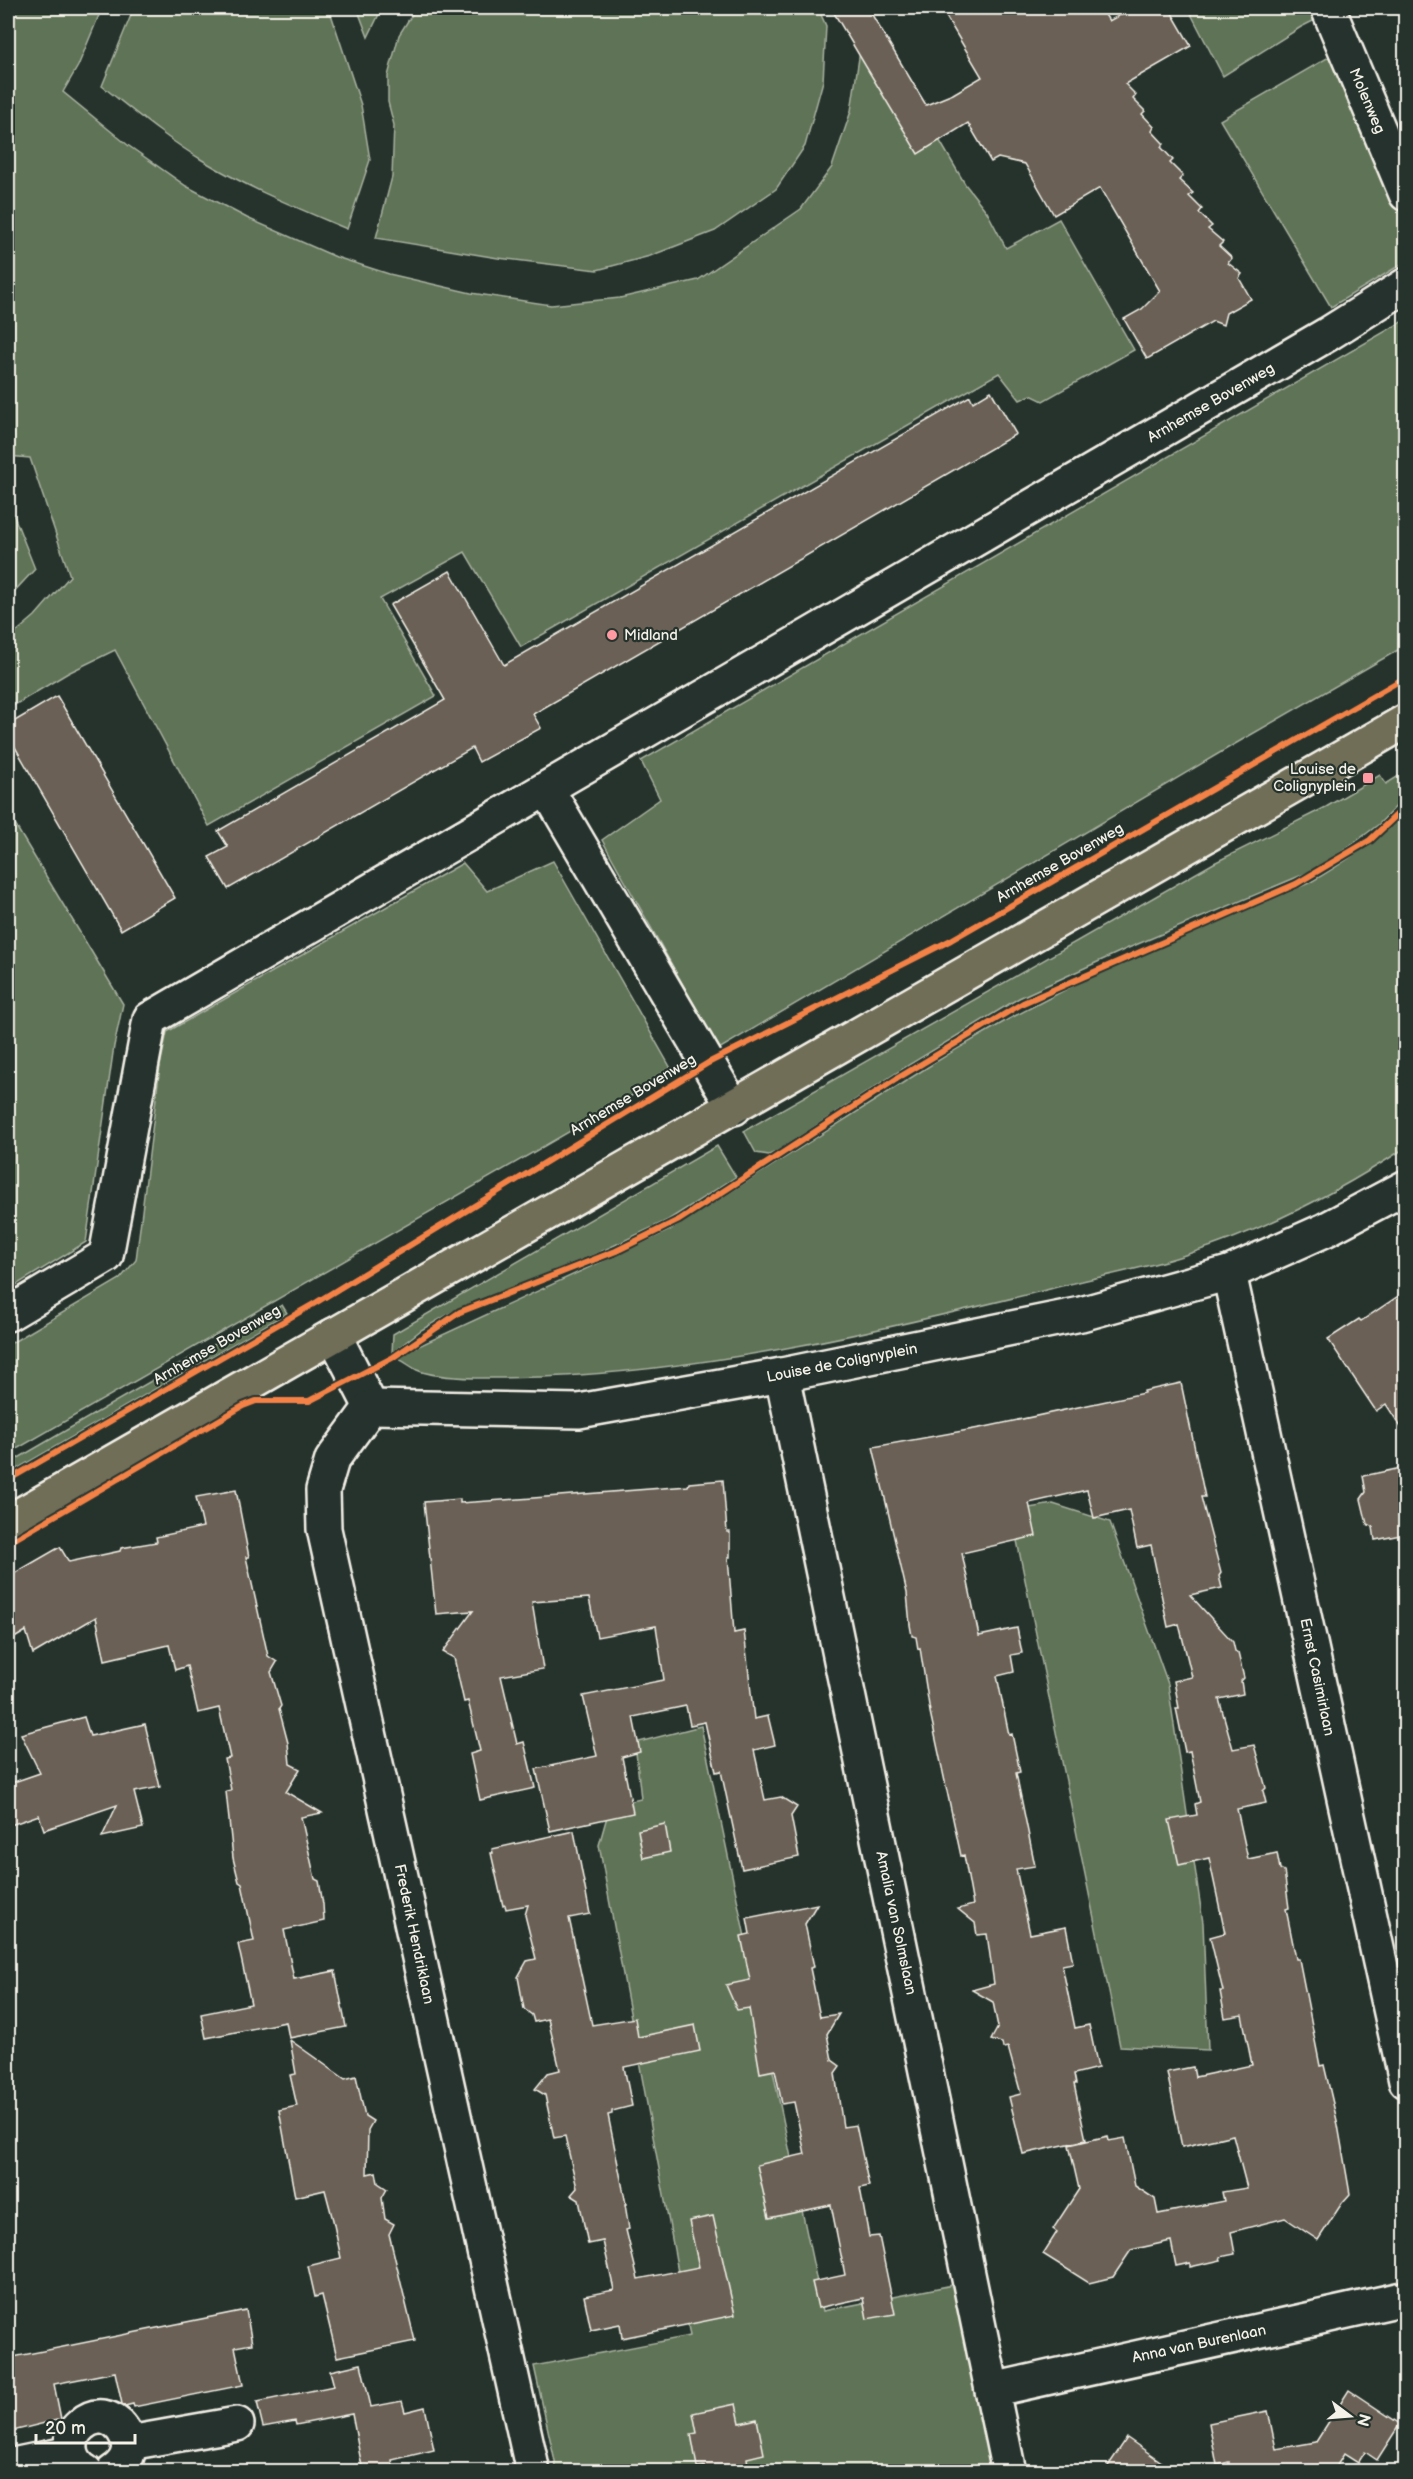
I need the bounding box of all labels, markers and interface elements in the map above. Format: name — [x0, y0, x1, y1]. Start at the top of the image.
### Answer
street label: Molenweg — [1345, 65, 1389, 137]
street label: Arnhemse Bovenweg — [1144, 359, 1278, 447]
place label: Midland — [624, 626, 678, 645]
marker: Midland — [605, 628, 619, 642]
place label: Louise de Colignyplein — [1273, 760, 1356, 796]
marker: Louise de Colignyplein — [1361, 771, 1375, 785]
street label: Arnhemse Bovenweg — [993, 819, 1127, 907]
street label: Arnhemse Bovenweg — [567, 1050, 699, 1140]
street label: Arnhemse Bovenweg — [150, 1301, 284, 1389]
street label: Louise de Colignyplein — [765, 1339, 919, 1387]
street label: Ernst Casimirlaan — [1295, 1616, 1339, 1738]
street label: Amalia van Solmslaan — [871, 1849, 921, 1997]
street label: Frederik Hendriklaan — [390, 1862, 438, 2006]
street label: Anna van Burenlaan — [1130, 2321, 1268, 2367]
north arrow — [1320, 2386, 1380, 2446]
scale bar — [36, 2407, 135, 2445]
text: N — [1352, 2411, 1374, 2428]
text: 20 m — [45, 2418, 86, 2439]

